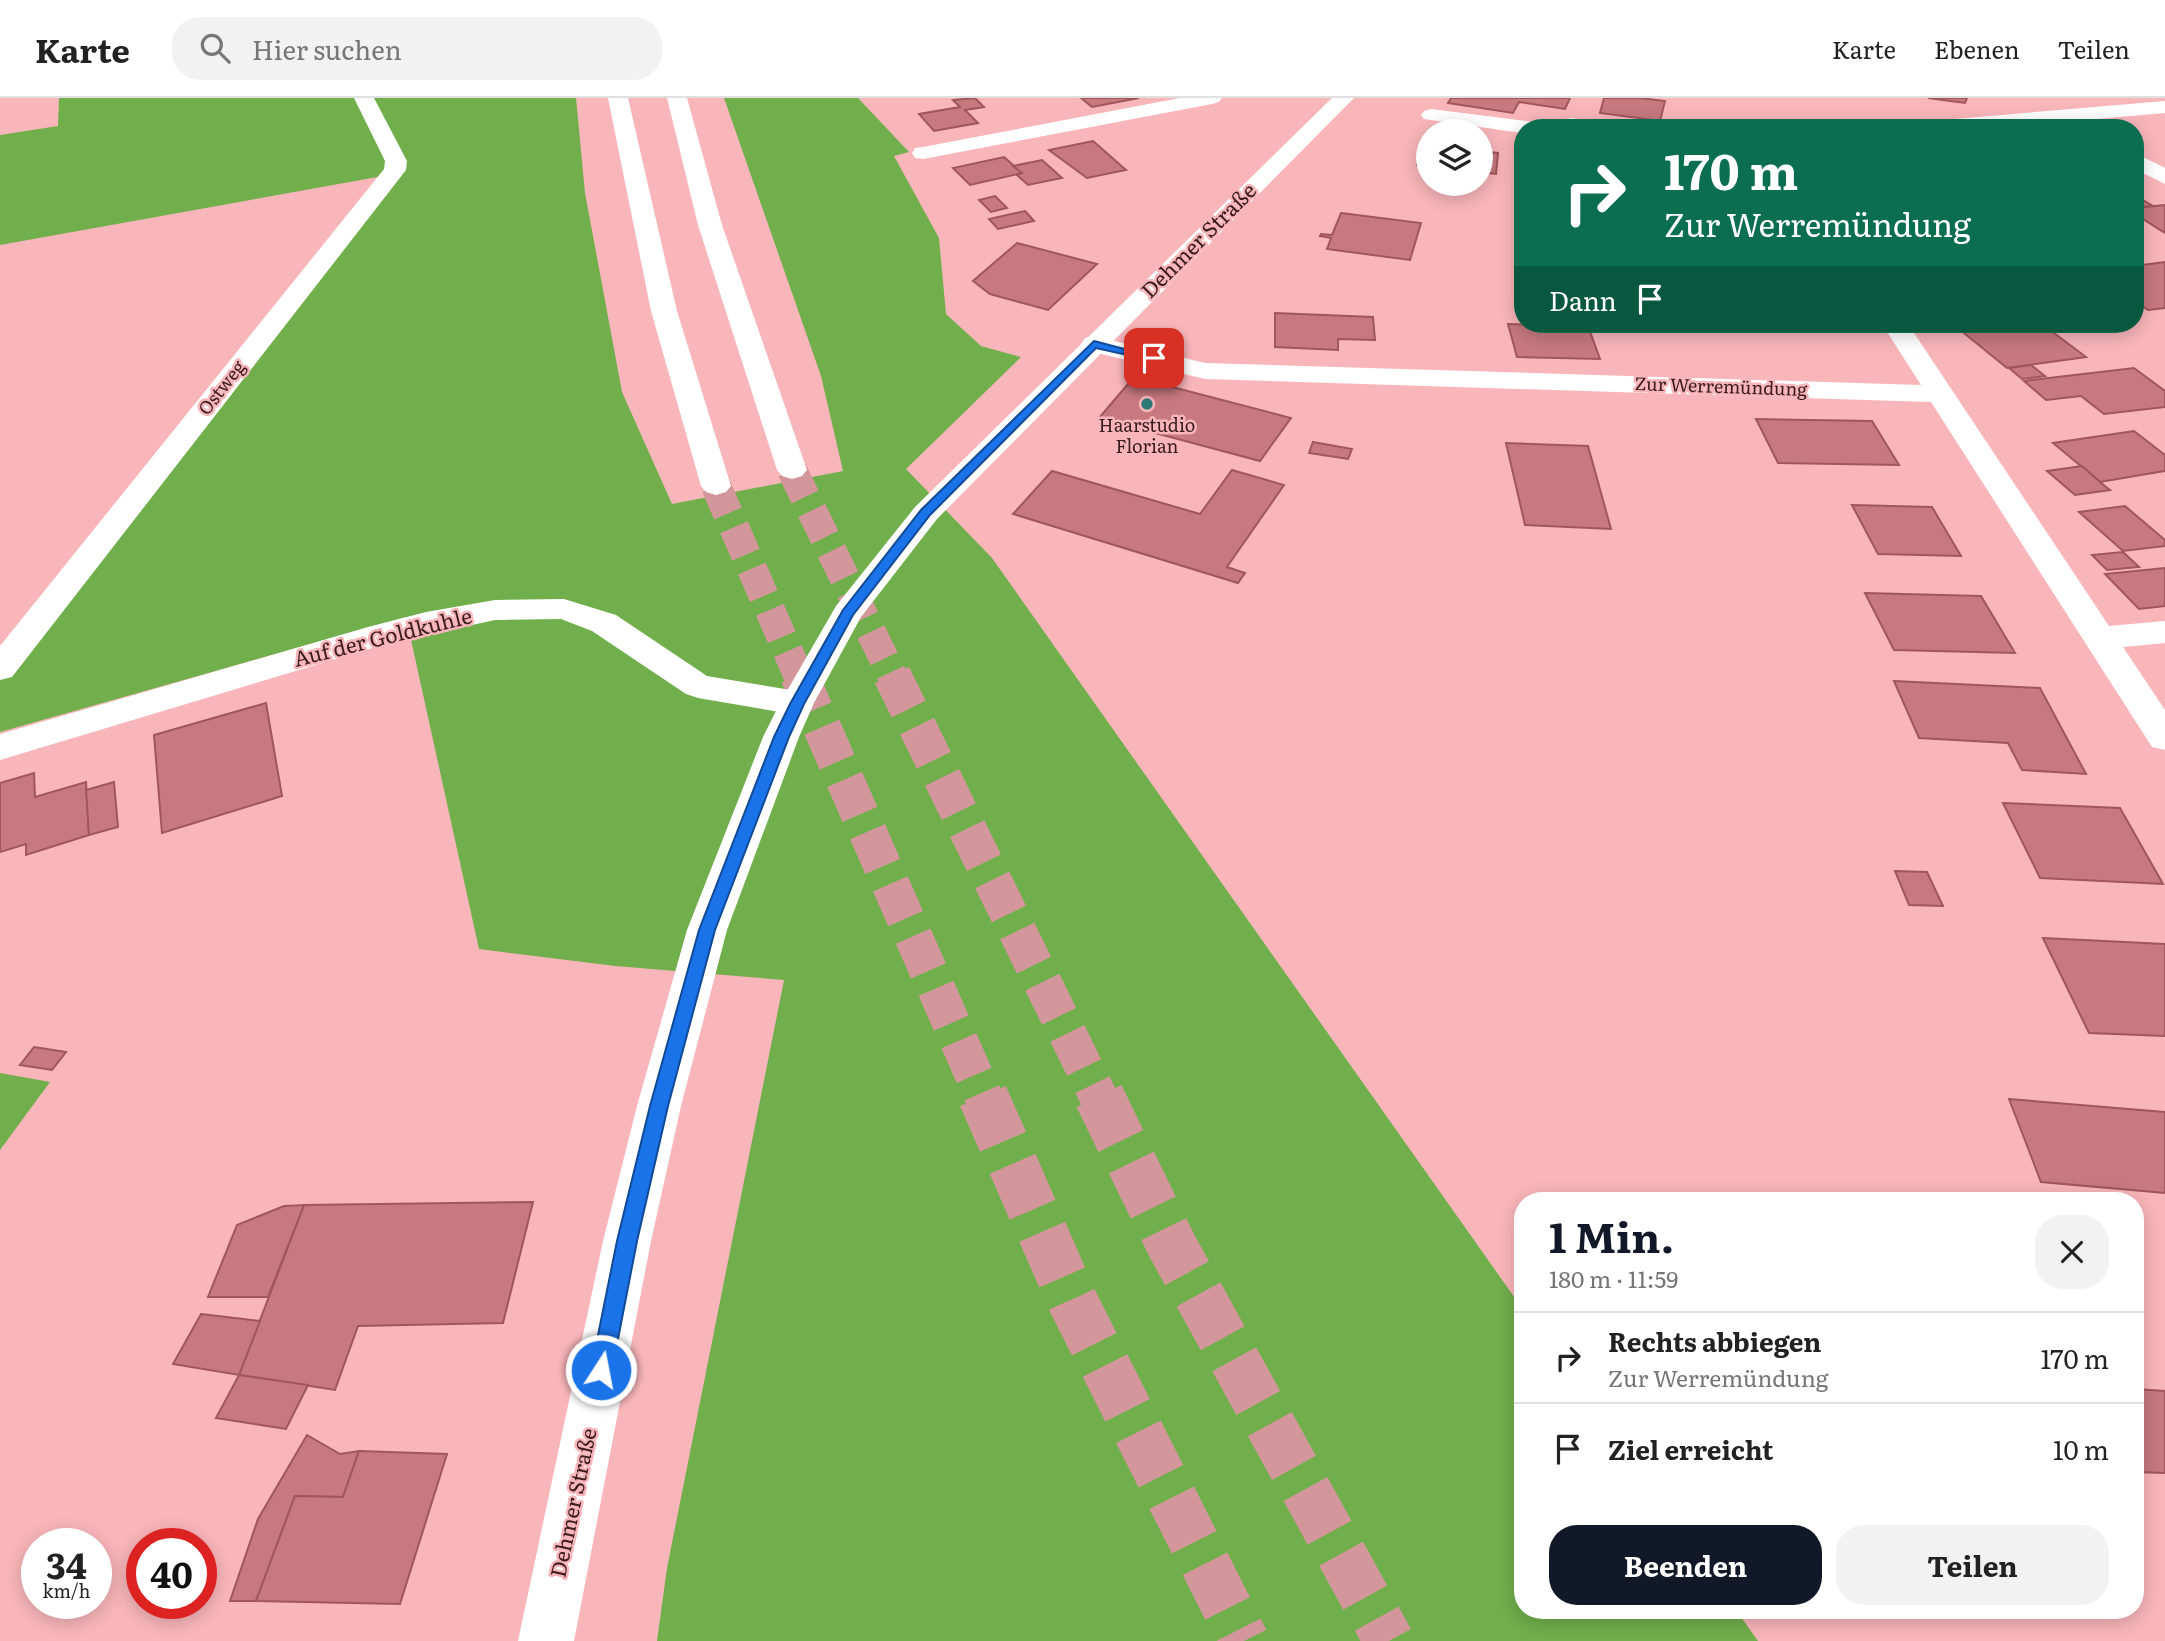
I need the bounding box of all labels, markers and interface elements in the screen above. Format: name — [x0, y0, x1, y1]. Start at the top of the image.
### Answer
search box — [172, 17, 662, 80]
text: Karte — [35, 24, 130, 73]
icon: search — [196, 29, 234, 67]
text: Hier suchen — [252, 29, 402, 68]
text: Karte — [1832, 31, 1896, 66]
text: Ebenen — [1934, 31, 2020, 66]
text: Teilen — [2058, 31, 2130, 66]
map controls — [1416, 119, 1493, 196]
button: layers — [1416, 119, 1493, 196]
text: 170 m — [1664, 132, 1798, 205]
icon: right — [1549, 147, 1640, 238]
street label: Dehmer Straße — [1132, 174, 1262, 304]
text: Zur Werremündung — [1664, 199, 1971, 247]
text: Dann — [1549, 280, 1617, 319]
icon: arrive — [1631, 280, 1669, 318]
pin — [1124, 328, 1184, 388]
icon: arrive — [1135, 339, 1173, 377]
street label: Ostweg — [191, 353, 251, 420]
street label: Zur Werremündung — [1634, 369, 1809, 402]
marker: Haarstudio Florian — [1139, 396, 1155, 412]
place label: Haarstudio Florian — [1099, 411, 1195, 459]
street label: Auf der Goldkuhle — [290, 598, 475, 673]
text: 1 Min. — [1549, 1204, 1674, 1266]
button: close — [2035, 1215, 2109, 1289]
text: 180 m · 11:59 — [1549, 1261, 1678, 1295]
text: Rechts abbiegen — [1608, 1321, 1821, 1360]
position arrow — [564, 1333, 638, 1407]
text: 170 m — [2041, 1338, 2109, 1377]
icon: right — [1549, 1339, 1587, 1377]
text: Zur Werremündung — [1608, 1360, 1829, 1394]
street label: Dehmer Straße — [541, 1425, 603, 1580]
text: Ziel erreicht — [1608, 1429, 1773, 1468]
text: 10 m — [2053, 1429, 2109, 1468]
icon: arrive — [1549, 1430, 1587, 1468]
button: Beenden — [1549, 1525, 1822, 1605]
button: Teilen — [1836, 1525, 2109, 1605]
speed limit sign: 40 — [126, 1528, 217, 1619]
text: 34 — [46, 1538, 87, 1590]
text: km/h — [43, 1577, 90, 1604]

